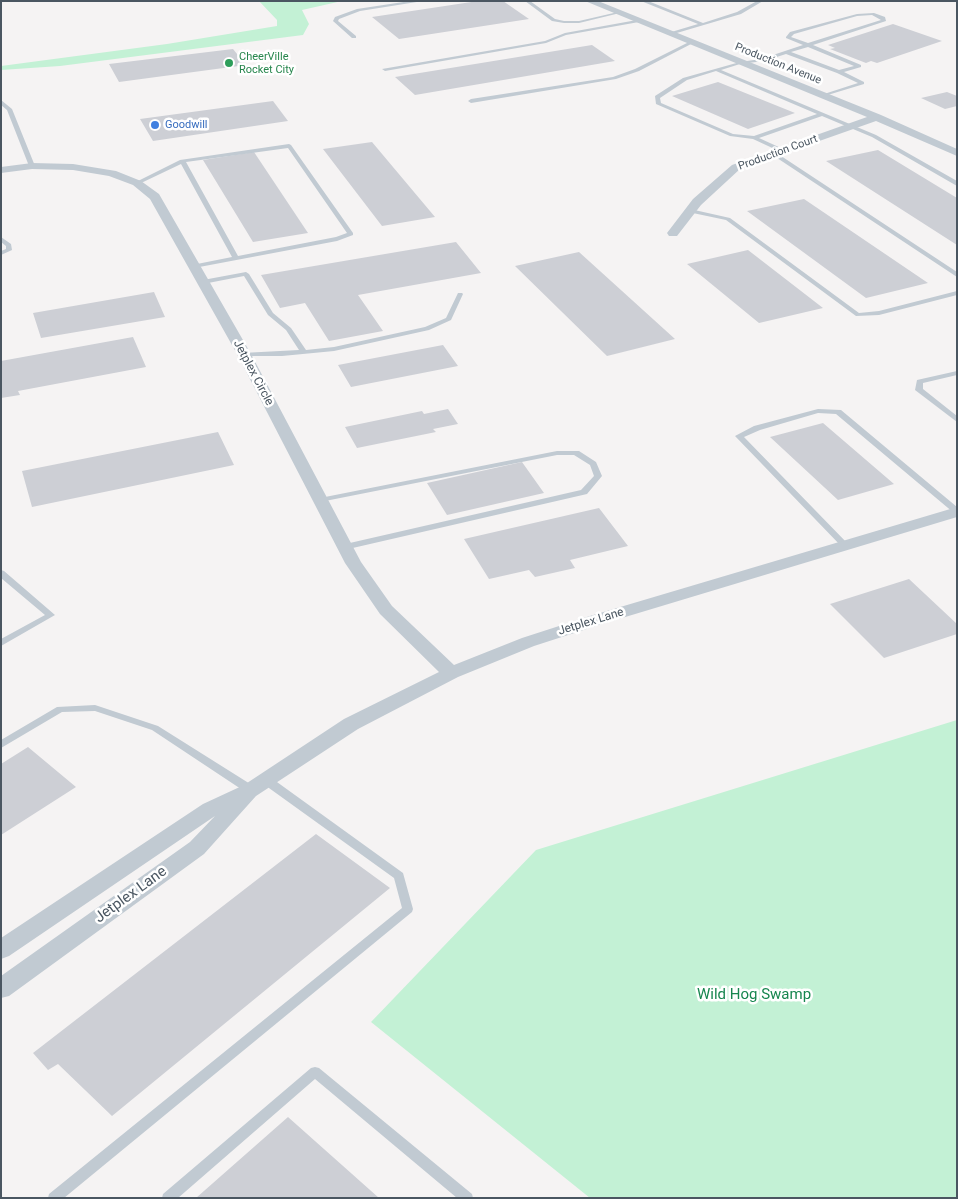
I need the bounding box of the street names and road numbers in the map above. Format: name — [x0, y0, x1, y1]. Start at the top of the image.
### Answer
street label: Production Avenue — [733, 41, 823, 87]
street label: Production Court — [737, 133, 819, 173]
street label: Jetplex Circle — [230, 338, 276, 408]
street label: Jetplex Lane — [556, 605, 626, 639]
street label: Jetplex Lane — [91, 863, 171, 927]

